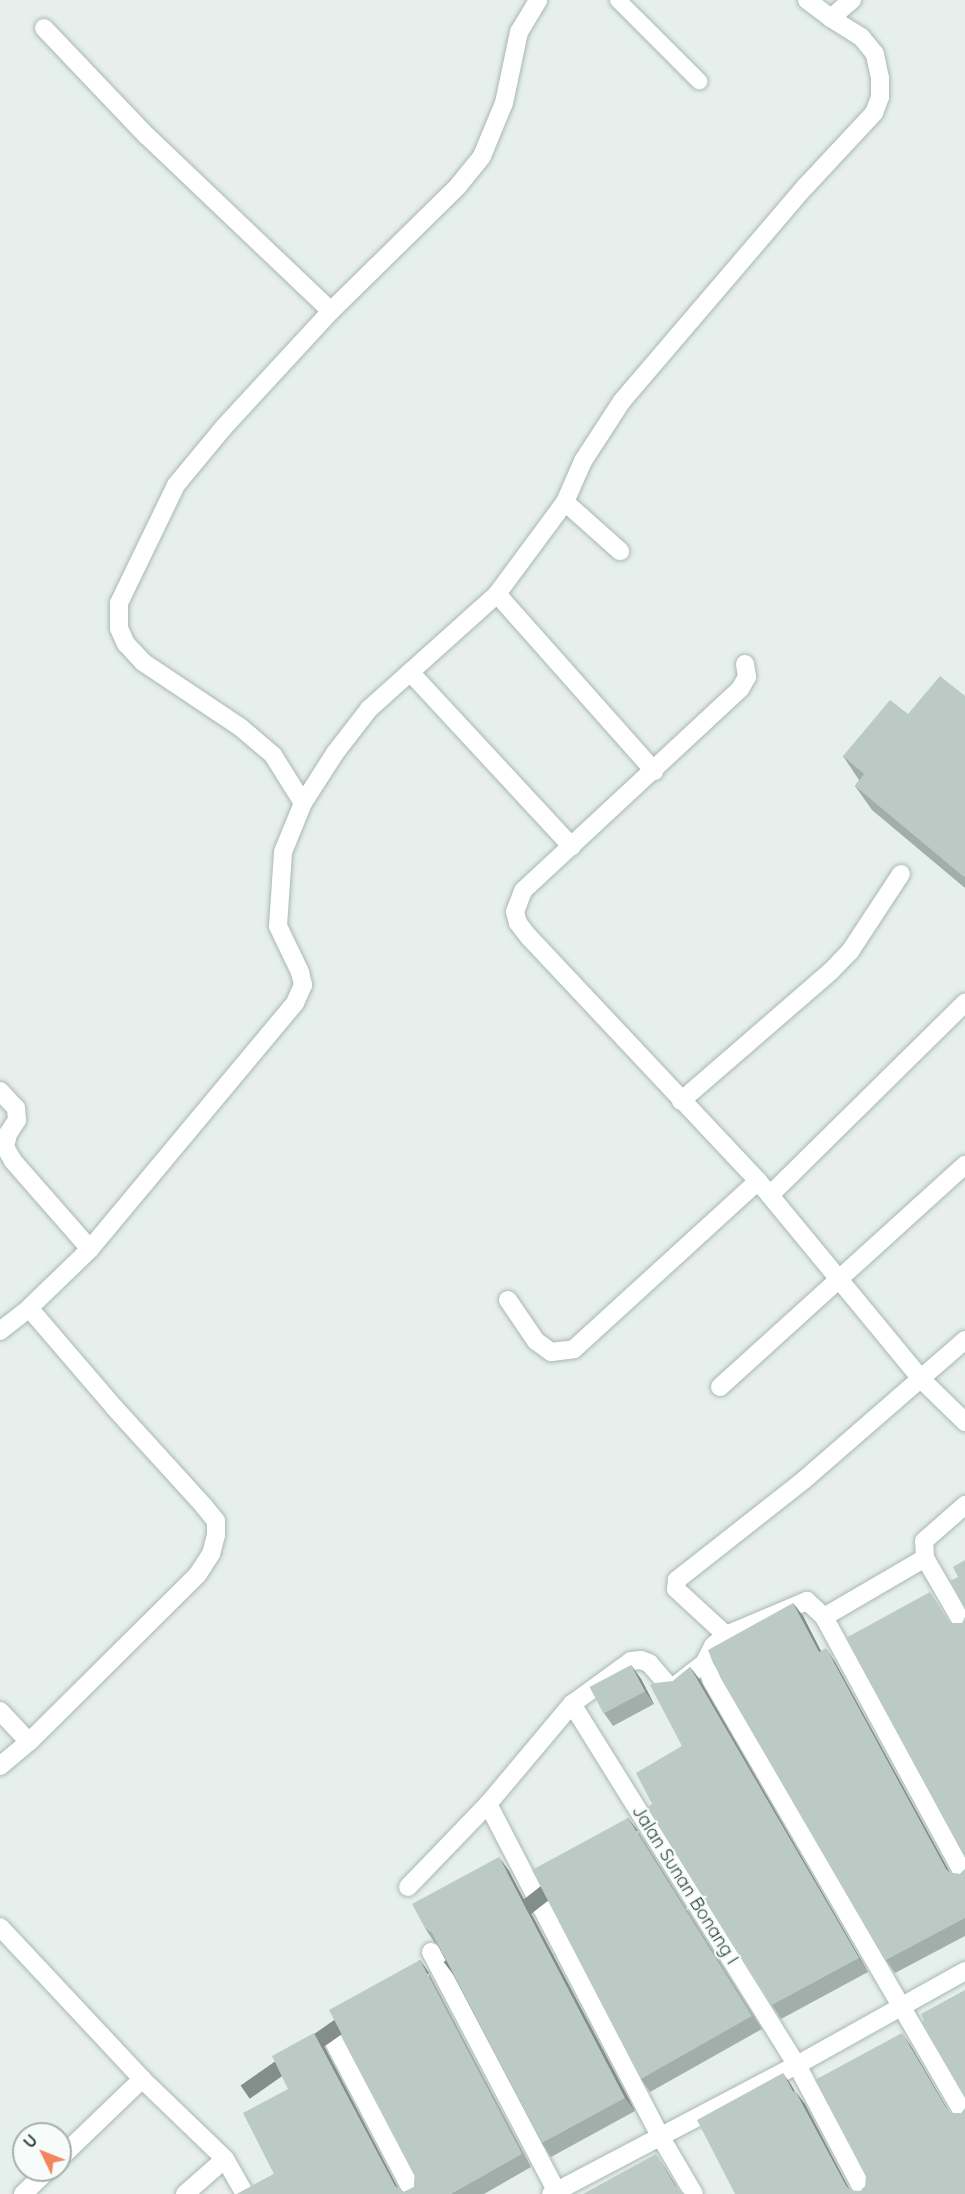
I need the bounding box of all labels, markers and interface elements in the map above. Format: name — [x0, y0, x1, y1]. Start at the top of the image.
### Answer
street label: Jalan Sunan Bonang I — [627, 1801, 743, 1969]
north arrow — [12, 2122, 72, 2182]
text: U — [19, 2130, 41, 2152]

